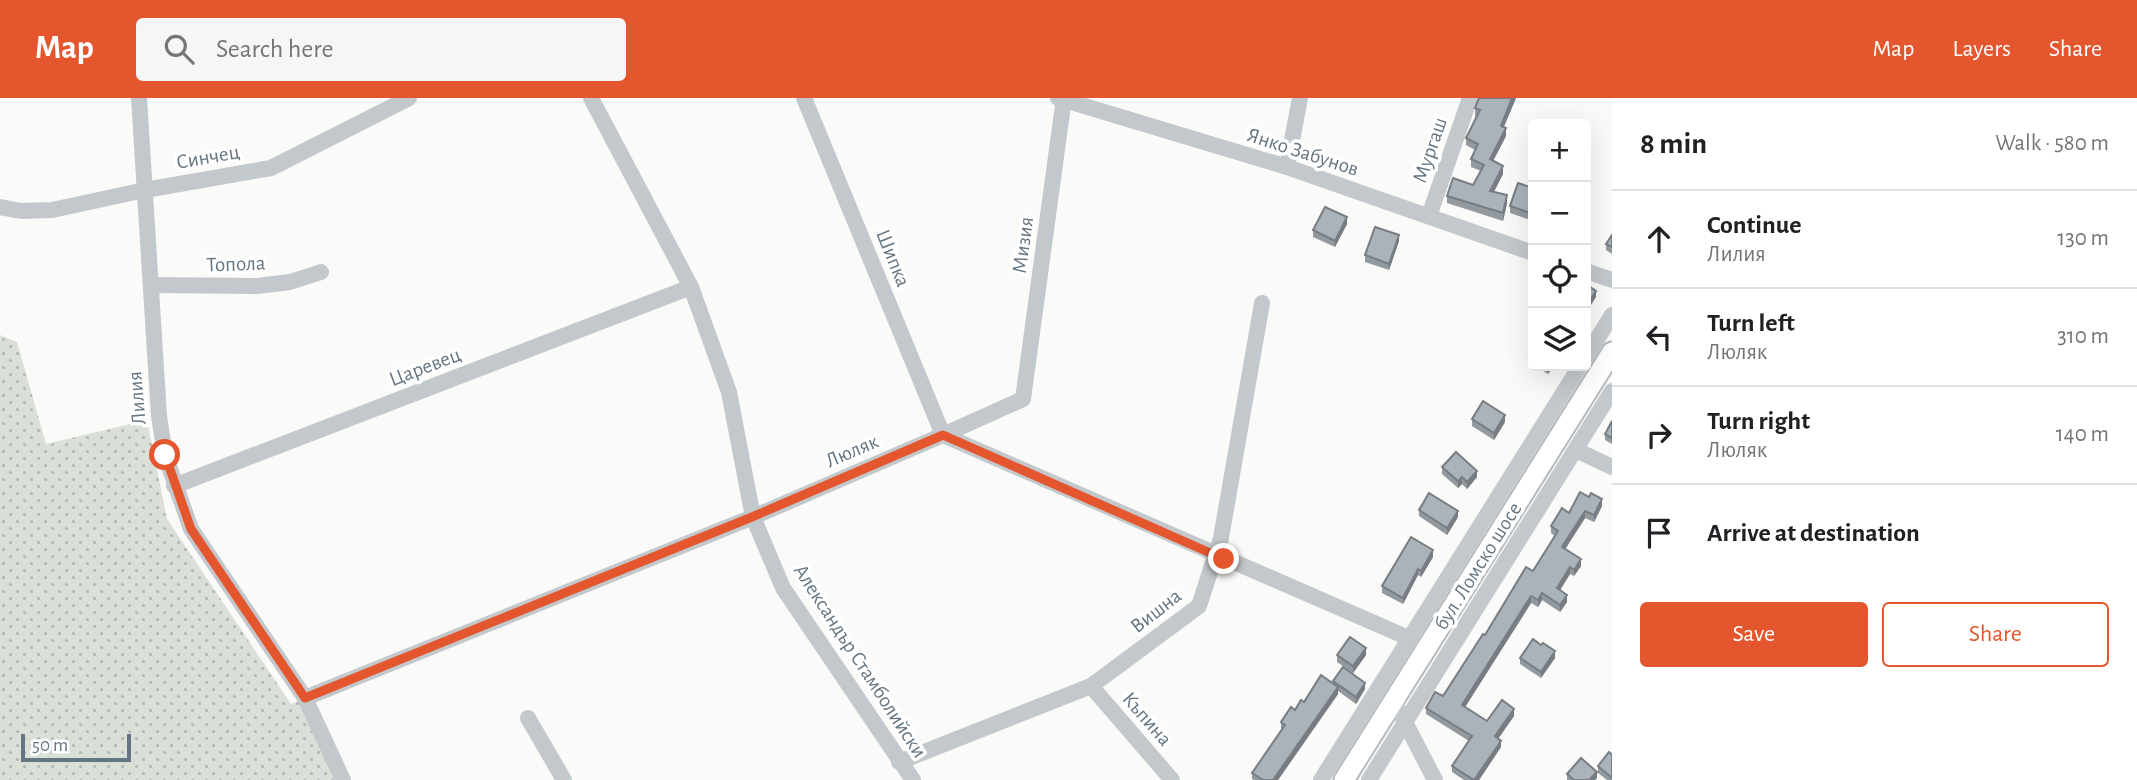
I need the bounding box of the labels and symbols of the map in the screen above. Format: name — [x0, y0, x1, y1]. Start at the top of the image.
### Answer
street label: Мургаш — [1409, 115, 1451, 185]
street label: Янко Забунов — [1245, 124, 1361, 180]
street label: Синчец — [175, 141, 241, 173]
street label: Мизия — [1009, 215, 1037, 275]
street label: Шипка — [872, 226, 914, 290]
street label: Топола — [206, 252, 266, 276]
street label: Царевец — [386, 344, 464, 390]
street label: Лилия — [124, 370, 150, 426]
street label: Люляк — [823, 430, 882, 471]
route start — [149, 439, 180, 470]
street label: бул. Ломско шосе — [1430, 498, 1526, 634]
route end — [1208, 543, 1239, 574]
street label: Александър Стамболийски — [790, 560, 930, 762]
street label: Вишна — [1127, 585, 1186, 637]
street label: Къпина — [1118, 688, 1176, 750]
scale bar — [21, 731, 131, 763]

